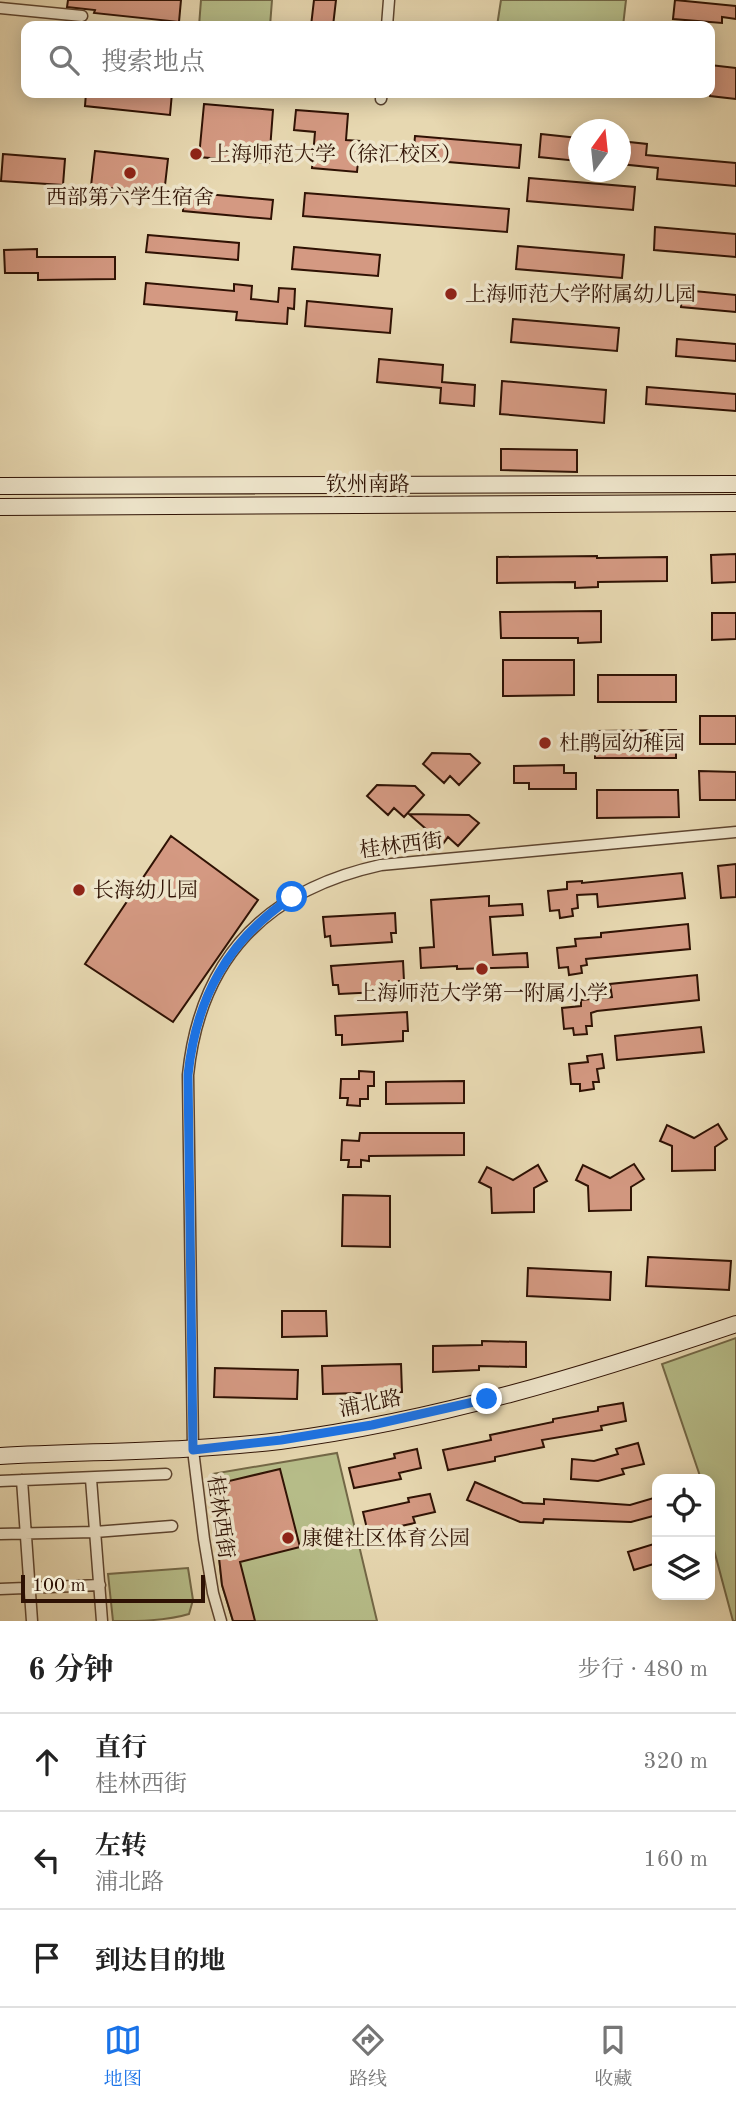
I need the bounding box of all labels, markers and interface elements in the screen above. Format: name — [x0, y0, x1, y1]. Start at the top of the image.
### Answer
search box — [21, 21, 715, 98]
icon: search — [45, 41, 83, 79]
text: 搜索地点 — [101, 50, 205, 76]
north arrow — [568, 119, 631, 182]
place label: 上海师范大学（徐汇校区） — [210, 143, 462, 166]
marker: 上海师范大学（徐汇校区） — [188, 146, 204, 162]
marker: 西部第六学生宿舍 — [122, 165, 138, 181]
place label: 西部第六学生宿舍 — [46, 186, 214, 209]
place label: 上海师范大学附属幼儿园 — [465, 283, 696, 306]
marker: 上海师范大学附属幼儿园 — [443, 286, 459, 302]
street label: 钦州南路 — [326, 473, 410, 496]
place label: 杜鹃园幼稚园 — [559, 732, 685, 755]
marker: 杜鹃园幼稚园 — [537, 735, 553, 751]
street label: 桂林西街 — [358, 829, 444, 862]
place label: 长海幼儿园 — [93, 879, 198, 902]
route start — [276, 881, 307, 912]
marker: 长海幼儿园 — [71, 882, 87, 898]
marker: 上海师范大学第一附属小学 — [474, 961, 490, 977]
place label: 上海师范大学第一附属小学 — [356, 982, 608, 1005]
route end — [471, 1383, 502, 1414]
street label: 浦北路 — [337, 1386, 403, 1421]
street label: 桂林西街 — [203, 1474, 238, 1560]
map controls — [652, 1474, 715, 1600]
button: locate — [652, 1474, 715, 1537]
place label: 康健社区体育公园 — [302, 1527, 470, 1550]
marker: 康健社区体育公园 — [280, 1530, 296, 1546]
button: layers — [652, 1537, 715, 1600]
scale bar — [21, 1572, 205, 1604]
text: 100 m — [32, 1577, 85, 1596]
text: 6 分钟 — [28, 1656, 114, 1686]
text: 步行 · 480 m — [578, 1658, 708, 1681]
text: 直行 — [95, 1736, 147, 1762]
icon: ahead — [28, 1743, 66, 1781]
text: 320 m — [643, 1750, 708, 1773]
text: 桂林西街 — [95, 1773, 187, 1796]
text: 左转 — [95, 1834, 147, 1860]
icon: left — [28, 1841, 66, 1879]
text: 160 m — [643, 1848, 708, 1871]
text: 浦北路 — [95, 1871, 164, 1894]
icon: arrive — [28, 1939, 66, 1977]
text: 到达目的地 — [95, 1949, 225, 1975]
tab: 地图 — [104, 2021, 142, 2092]
tab: 路线 — [349, 2021, 387, 2092]
tab: 收藏 — [594, 2021, 632, 2092]

